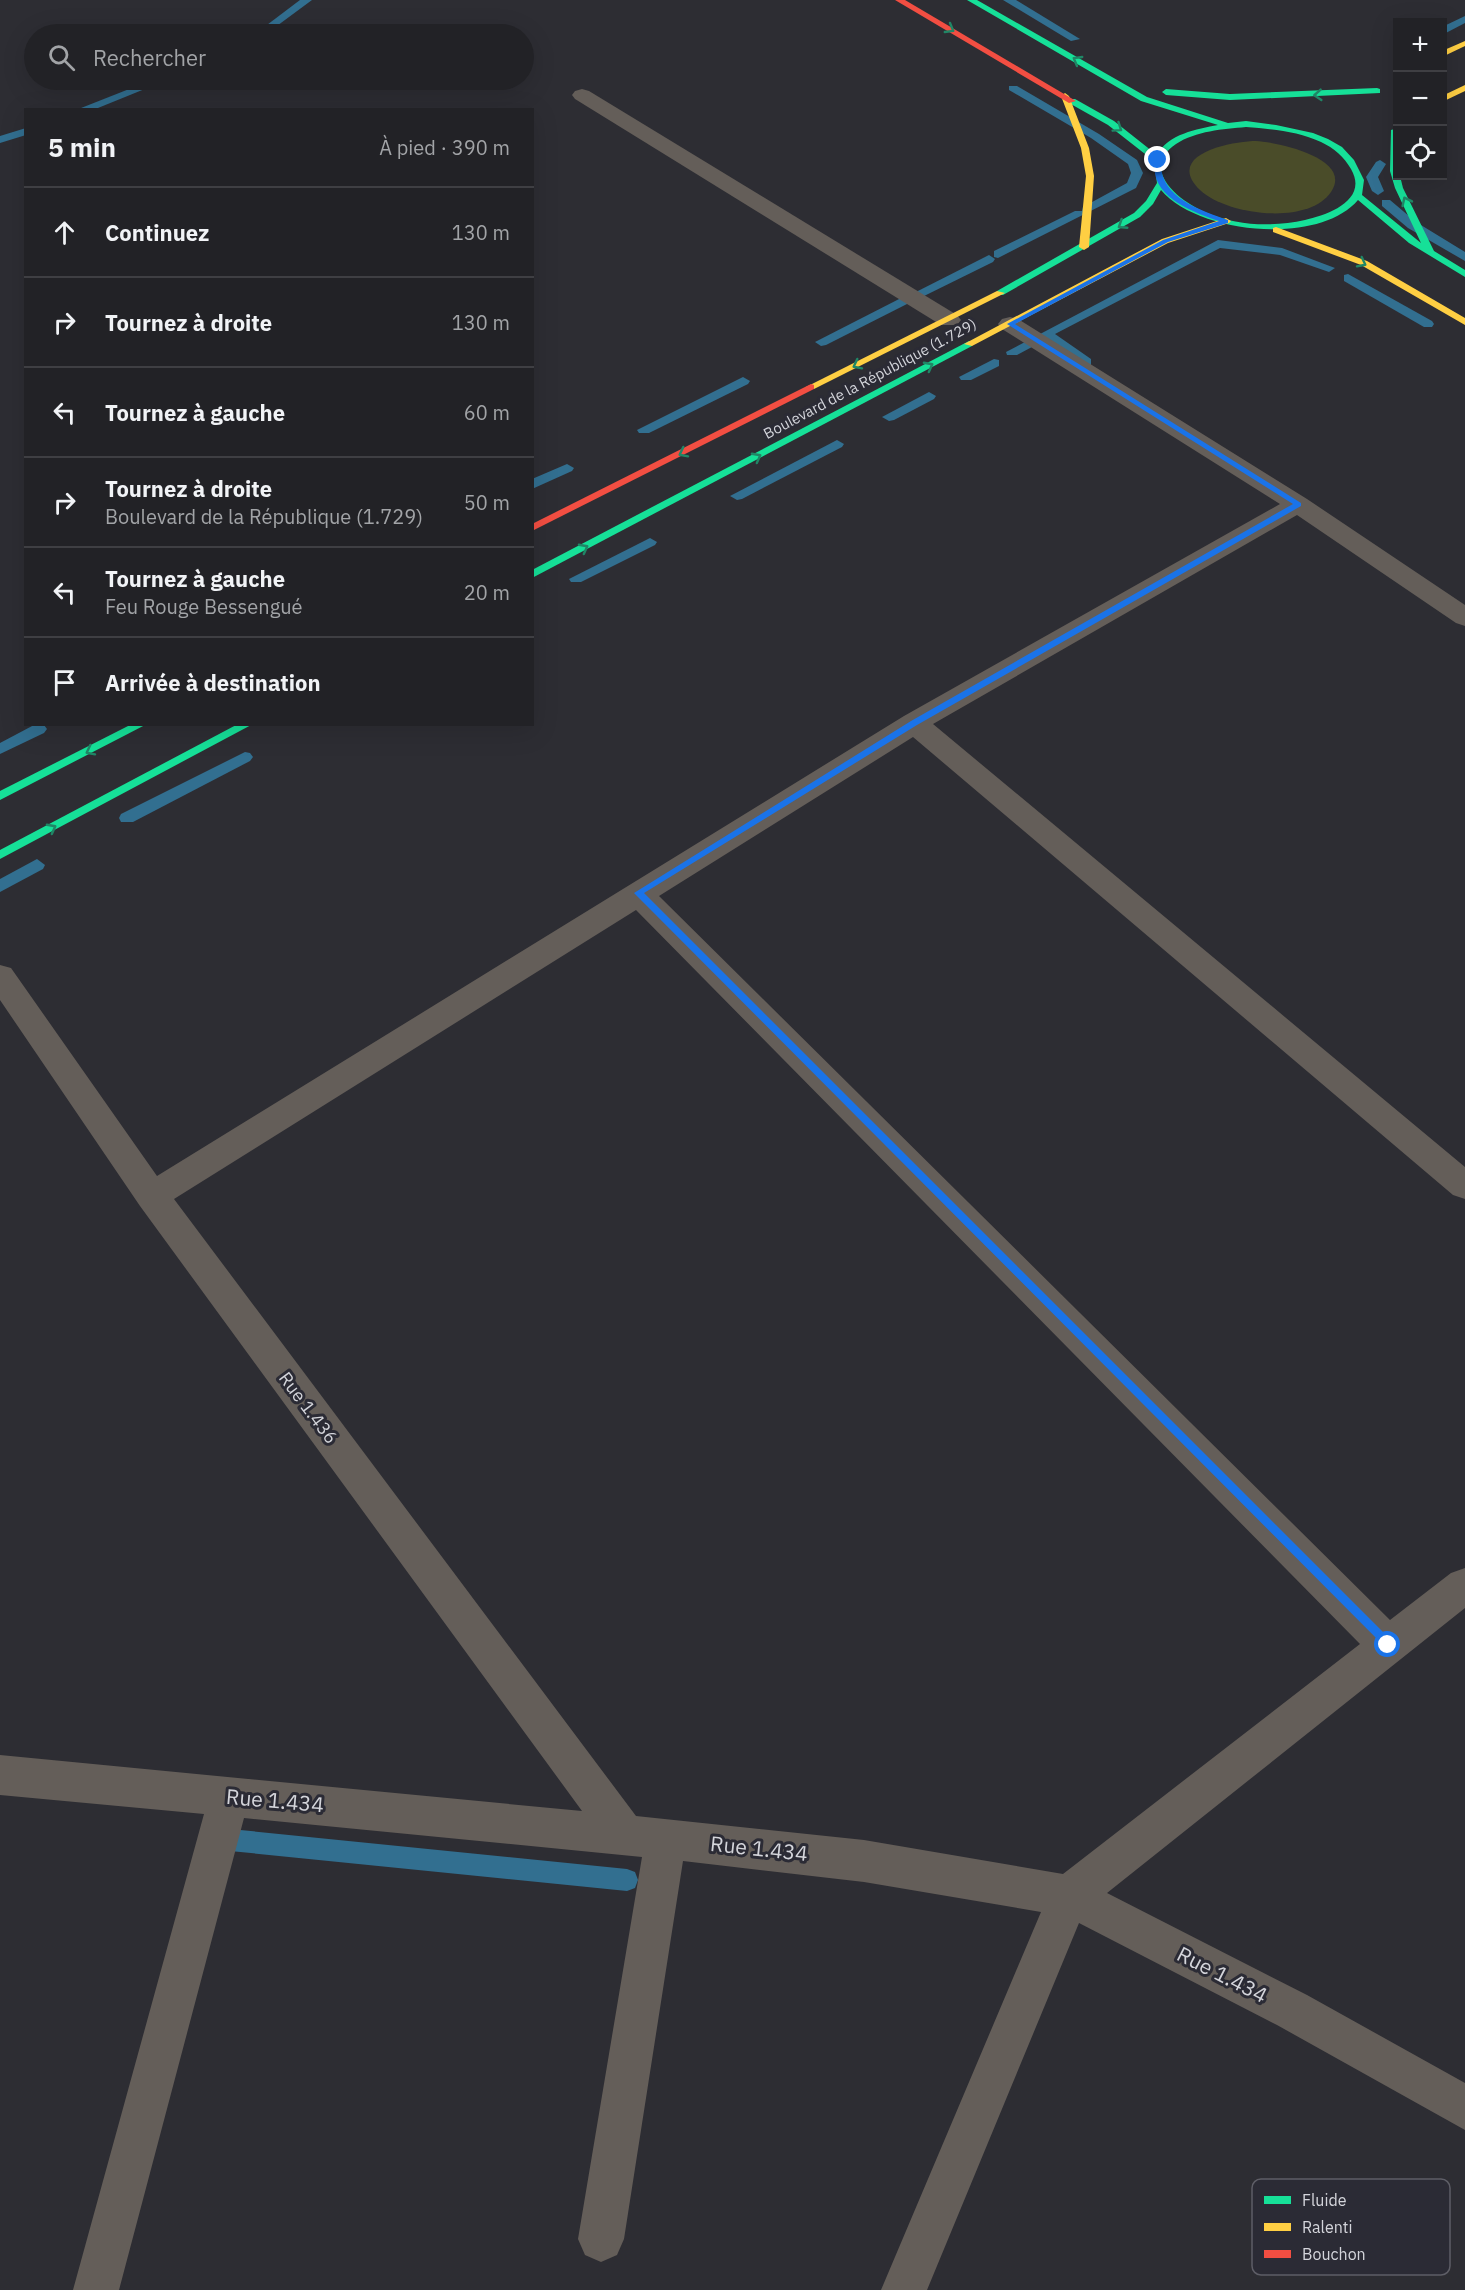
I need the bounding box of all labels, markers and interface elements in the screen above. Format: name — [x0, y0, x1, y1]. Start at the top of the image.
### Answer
map controls — [1393, 18, 1447, 180]
button: + — [1393, 18, 1447, 72]
one-way arrow — [944, 22, 954, 34]
search box — [24, 24, 534, 90]
icon: search — [45, 41, 78, 74]
text: Rechercher — [93, 43, 206, 72]
one-way arrow — [1073, 56, 1083, 68]
button: − — [1393, 72, 1447, 126]
one-way arrow — [1314, 88, 1323, 101]
one-way arrow — [1111, 121, 1122, 132]
button: locate — [1393, 126, 1447, 180]
text: 5 min — [48, 130, 116, 164]
text: À pied · 390 m — [379, 134, 510, 161]
route end — [1144, 146, 1170, 172]
one-way arrow — [1401, 197, 1413, 208]
icon: ahead — [48, 216, 81, 249]
one-way arrow — [1118, 217, 1128, 229]
text: Continuez — [105, 218, 209, 247]
text: 130 m — [452, 219, 510, 246]
one-way arrow — [1356, 256, 1366, 267]
icon: right — [48, 306, 81, 339]
text: Tournez à droite — [105, 308, 272, 337]
text: 130 m — [452, 309, 510, 336]
street label: Boulevard de la République (1.729) — [760, 314, 979, 443]
one-way arrow — [852, 358, 863, 370]
one-way arrow — [923, 362, 934, 373]
icon: left — [48, 396, 81, 429]
text: Tournez à gauche — [105, 398, 285, 427]
text: 60 m — [464, 399, 510, 426]
one-way arrow — [678, 445, 689, 457]
one-way arrow — [751, 453, 761, 464]
text: Tournez à droite — [105, 474, 272, 503]
icon: right — [48, 486, 81, 519]
text: 50 m — [464, 489, 510, 516]
text: Boulevard de la République (1.729) — [105, 503, 423, 530]
one-way arrow — [578, 544, 589, 555]
text: Tournez à gauche — [105, 564, 285, 593]
icon: left — [48, 576, 81, 609]
text: 20 m — [464, 579, 510, 606]
text: Feu Rouge Bessengué — [105, 593, 303, 620]
icon: arrive — [48, 666, 81, 699]
text: Arrivée à destination — [105, 668, 321, 697]
one-way arrow — [86, 744, 97, 755]
one-way arrow — [45, 824, 56, 835]
street label: Rue 1.436 — [274, 1367, 343, 1448]
route start — [1374, 1631, 1400, 1657]
street label: Rue 1.434 — [225, 1782, 325, 1818]
street label: Rue 1.434 — [709, 1829, 809, 1867]
street label: Rue 1.434 — [1172, 1939, 1272, 2009]
legend — [1252, 2179, 1450, 2275]
text: Fluide — [1302, 2190, 1347, 2210]
text: Ralenti — [1302, 2217, 1352, 2237]
text: Bouchon — [1302, 2244, 1366, 2264]

